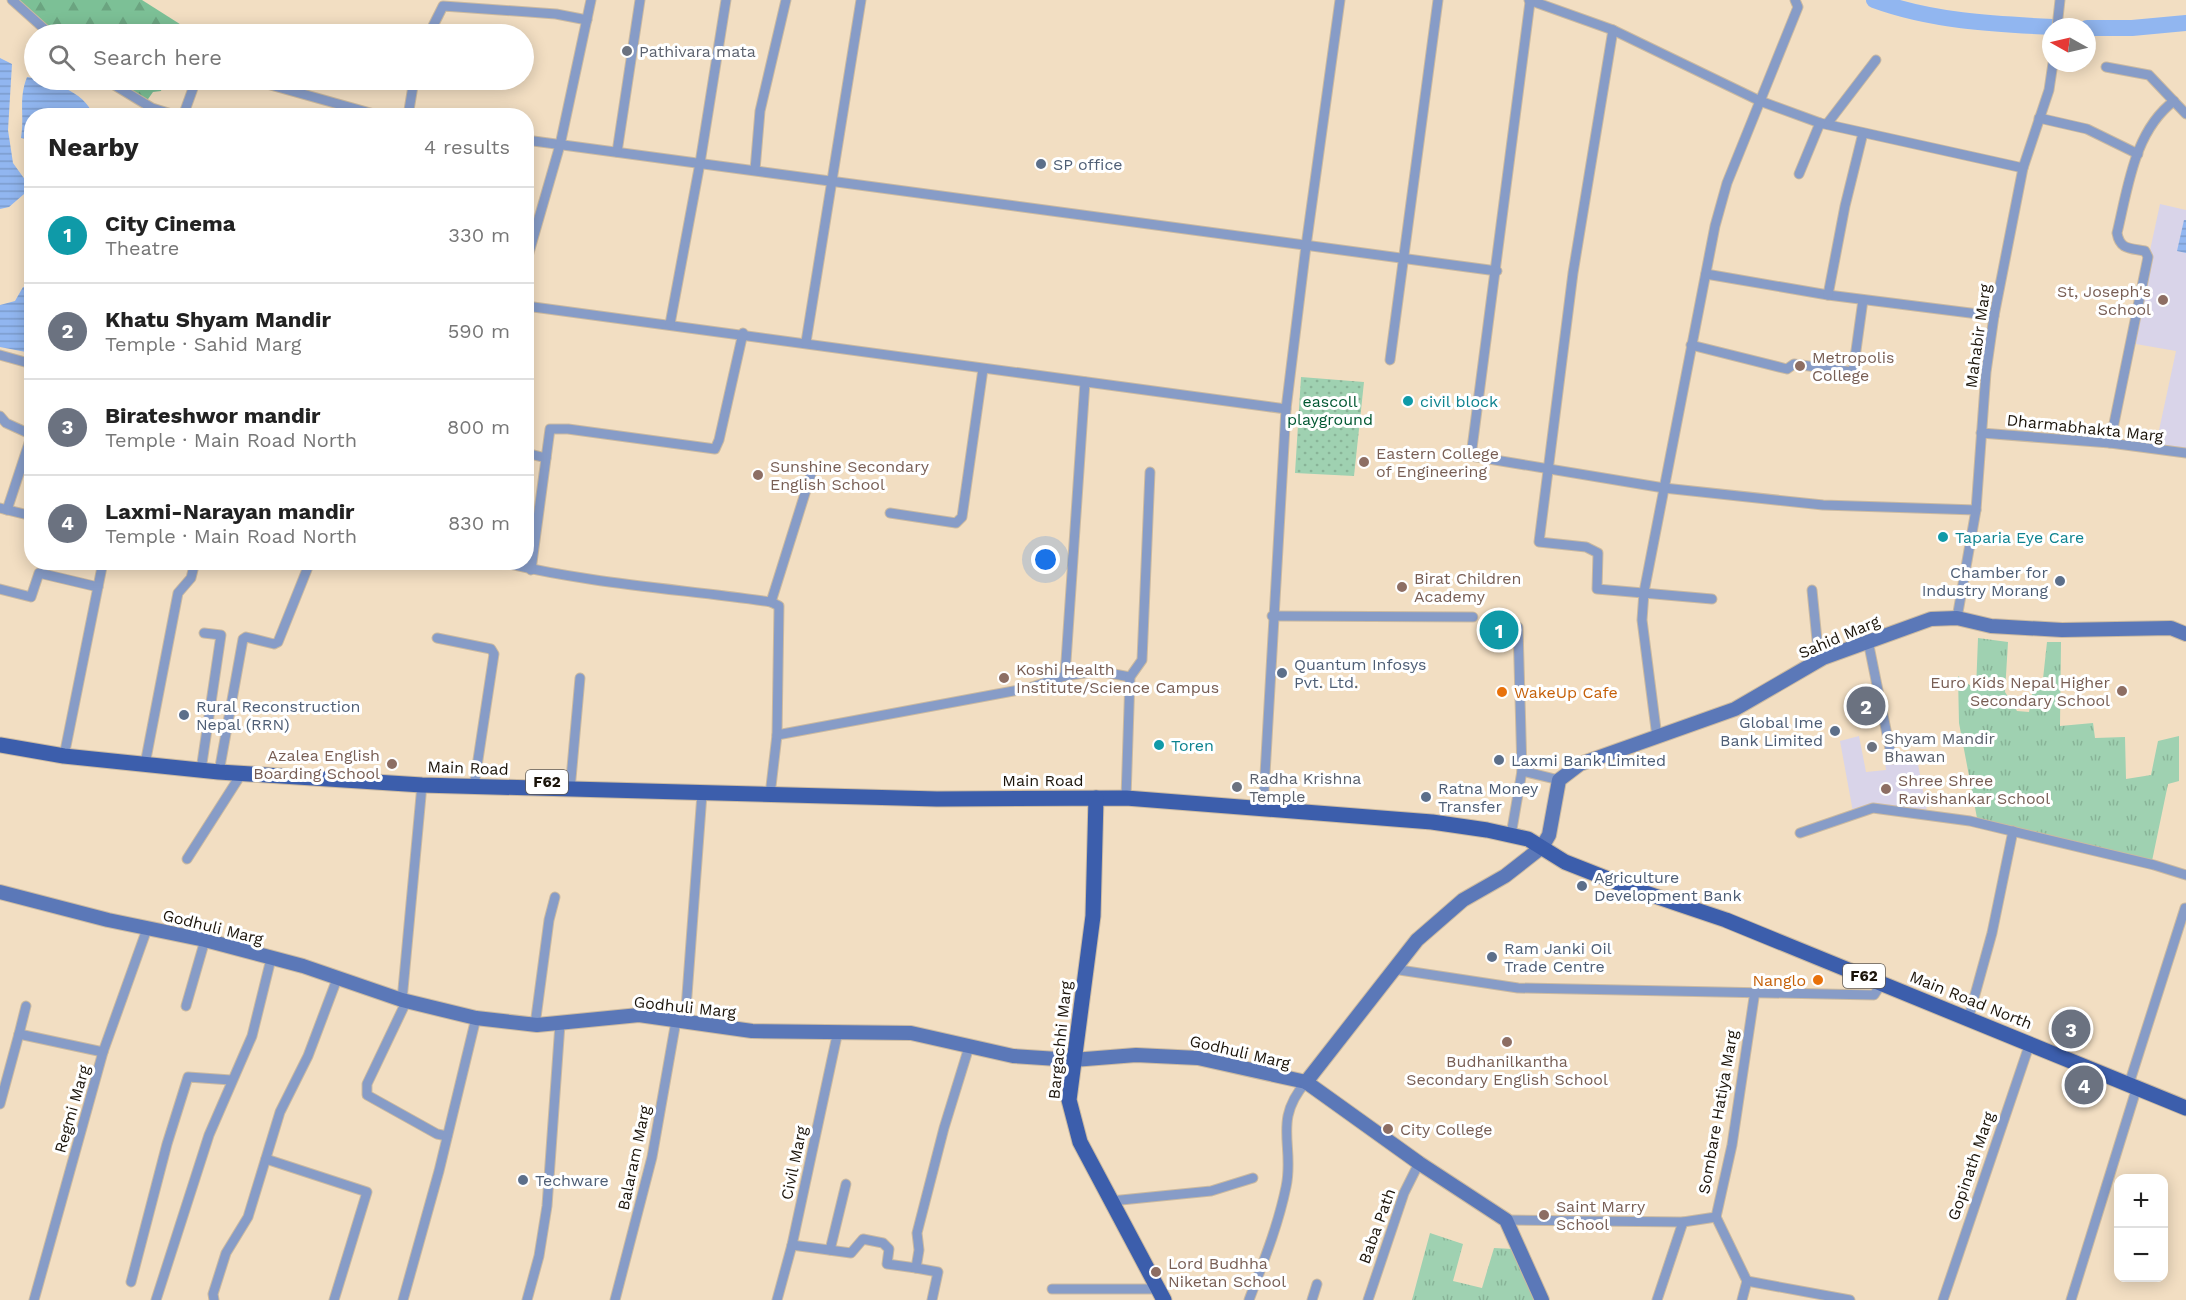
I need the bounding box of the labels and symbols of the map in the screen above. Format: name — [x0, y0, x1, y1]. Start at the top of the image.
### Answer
north arrow — [2042, 18, 2096, 72]
place label: Pathivara mata — [639, 42, 756, 61]
marker: Pathivara mata — [620, 44, 634, 58]
place label: SP office — [1053, 155, 1123, 174]
marker: SP office — [1034, 157, 1048, 171]
street label: Mahabir Marg — [1961, 282, 1995, 389]
place label: St, Joseph's School — [2057, 282, 2151, 319]
marker: St, Joseph's School — [2156, 293, 2170, 307]
place label: Metropolis College — [1812, 348, 1894, 385]
marker: Metropolis College — [1793, 359, 1807, 373]
park label: eascoll playground — [1287, 392, 1373, 429]
place label: civil block — [1420, 392, 1498, 411]
marker: civil block — [1401, 394, 1415, 408]
street label: Dharmabhakta Marg — [2006, 410, 2165, 446]
place label: Eastern College of Engineering — [1376, 444, 1499, 481]
marker: Eastern College of Engineering — [1357, 455, 1371, 469]
place label: Sunshine Secondary English School — [770, 457, 930, 494]
marker: Sunshine Secondary English School — [751, 468, 765, 482]
place label: Taparia Eye Care — [1955, 528, 2084, 547]
marker: Taparia Eye Care — [1936, 530, 1950, 544]
your location — [1031, 545, 1060, 574]
place label: Chamber for Industry Morang — [1922, 563, 2048, 600]
place label: Birat Children Academy — [1414, 569, 1521, 606]
marker: Chamber for Industry Morang — [2053, 574, 2067, 588]
marker: Birat Children Academy — [1395, 580, 1409, 594]
pin: 1 — [1480, 608, 1518, 652]
street label: Sahid Marg — [1796, 611, 1883, 663]
place label: Quantum Infosys Pvt. Ltd. — [1294, 655, 1427, 692]
place label: Koshi Health Institute/Science Campus — [1016, 660, 1219, 697]
marker: Quantum Infosys Pvt. Ltd. — [1275, 666, 1289, 680]
marker: Koshi Health Institute/Science Campus — [997, 671, 1011, 685]
place label: Euro Kids Nepal Higher Secondary School — [1930, 673, 2110, 710]
place label: WakeUp Cafe — [1514, 683, 1618, 702]
pin: 2 — [1846, 684, 1886, 728]
marker: Euro Kids Nepal Higher Secondary School — [2115, 684, 2129, 698]
marker: WakeUp Cafe — [1495, 685, 1509, 699]
place label: Rural Reconstruction Nepal (RRN) — [196, 697, 361, 734]
marker: Rural Reconstruction Nepal (RRN) — [177, 708, 191, 722]
place label: Global Ime Bank Limited — [1720, 713, 1823, 750]
marker: Global Ime Bank Limited — [1828, 724, 1842, 738]
place label: Shyam Mandir Bhawan — [1884, 729, 1996, 766]
place label: Toren — [1171, 736, 1214, 755]
marker: Toren — [1152, 738, 1166, 752]
marker: Shyam Mandir Bhawan — [1865, 740, 1879, 754]
place label: Azalea English Boarding School — [253, 746, 380, 783]
place label: Laxmi Bank Limited — [1511, 751, 1666, 770]
marker: Laxmi Bank Limited — [1492, 753, 1506, 767]
marker: Azalea English Boarding School — [385, 757, 399, 771]
street label: Main Road — [427, 757, 509, 779]
place label: Radha Krishna Temple — [1249, 769, 1361, 806]
road number: F62 — [526, 770, 568, 794]
street label: Main Road — [1002, 771, 1084, 790]
place label: Shree Shree Ravishankar School — [1898, 771, 2050, 808]
place label: Ratna Money Transfer — [1438, 779, 1539, 816]
marker: Radha Krishna Temple — [1230, 780, 1244, 794]
marker: Shree Shree Ravishankar School — [1879, 782, 1893, 796]
marker: Ratna Money Transfer — [1419, 790, 1433, 804]
place label: Agriculture Development Bank — [1594, 868, 1742, 905]
marker: Agriculture Development Bank — [1575, 879, 1589, 893]
street label: Godhuli Marg — [161, 905, 266, 949]
place label: Ram Janki Oil Trade Centre — [1504, 939, 1612, 976]
marker: Ram Janki Oil Trade Centre — [1485, 950, 1499, 964]
road number: F62 — [1843, 964, 1885, 988]
street label: Main Road North — [1907, 967, 2035, 1033]
place label: Nanglo — [1752, 971, 1806, 990]
marker: Nanglo — [1811, 973, 1825, 987]
street label: Bargachhi Marg — [1044, 979, 1076, 1100]
street label: Godhuli Marg — [633, 992, 738, 1022]
pin: 3 — [2052, 1006, 2090, 1052]
street label: Sombare Hatiya Marg — [1694, 1028, 1742, 1195]
street label: Godhuli Marg — [1188, 1031, 1293, 1073]
marker: Budhanilkantha Secondary English School — [1500, 1035, 1514, 1049]
place label: Budhanilkantha Secondary English School — [1406, 1052, 1608, 1089]
street label: Regmi Marg — [50, 1062, 94, 1155]
pin: 4 — [2064, 1062, 2104, 1108]
street label: Balaram Marg — [614, 1103, 654, 1212]
street label: Gopinath Marg — [1944, 1109, 1999, 1223]
place label: City College — [1400, 1120, 1493, 1139]
marker: City College — [1381, 1122, 1395, 1136]
street label: Civil Marg — [777, 1124, 811, 1202]
place label: Techware — [535, 1171, 609, 1190]
marker: Techware — [516, 1173, 530, 1187]
street label: Baba Path — [1355, 1186, 1399, 1266]
place label: Saint Marry School — [1556, 1197, 1646, 1234]
marker: Saint Marry School — [1537, 1208, 1551, 1222]
place label: Lord Budhha Niketan School — [1168, 1254, 1286, 1291]
marker: Lord Budhha Niketan School — [1149, 1265, 1163, 1279]

